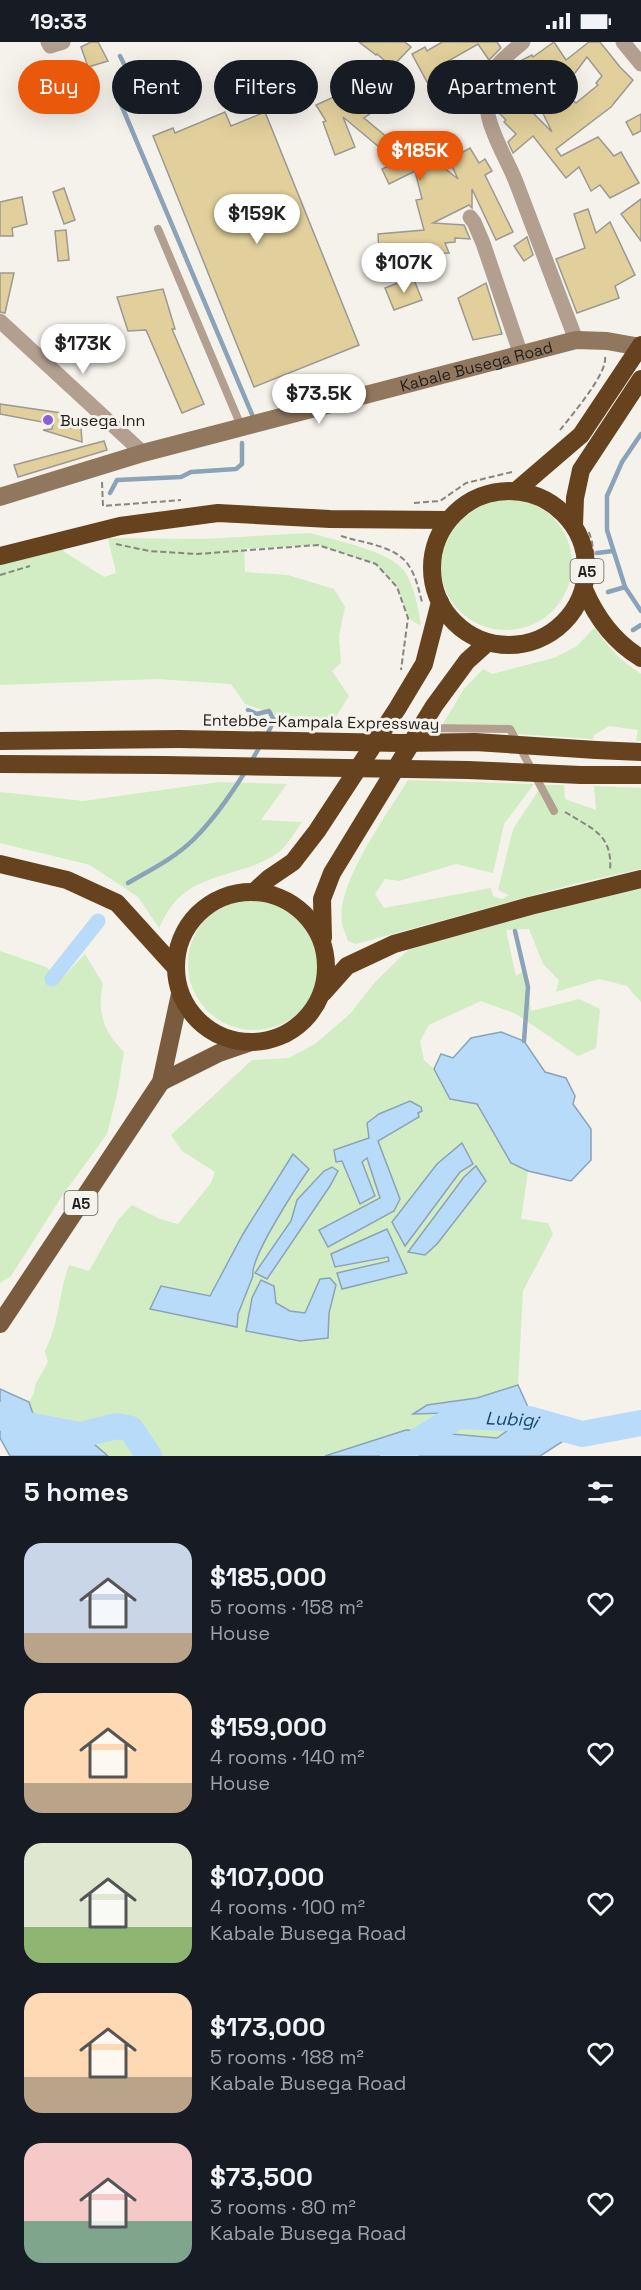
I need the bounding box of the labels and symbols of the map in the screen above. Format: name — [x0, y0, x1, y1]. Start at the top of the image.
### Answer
pin: $185K — [378, 131, 462, 182]
pin: $159K — [215, 194, 299, 245]
pin: $107K — [362, 243, 446, 294]
pin: $173K — [41, 324, 125, 375]
street label: Kabale Busega Road — [398, 336, 555, 396]
pin: $73.5K — [270, 374, 368, 425]
place label: Busega Inn — [60, 410, 145, 431]
marker: Busega Inn — [41, 413, 55, 427]
road number: A5 — [570, 559, 604, 583]
street label: Entebbe–Kampala Expressway — [203, 709, 439, 735]
road number: A5 — [64, 1191, 98, 1215]
water label: Lubigi — [485, 1406, 543, 1433]

